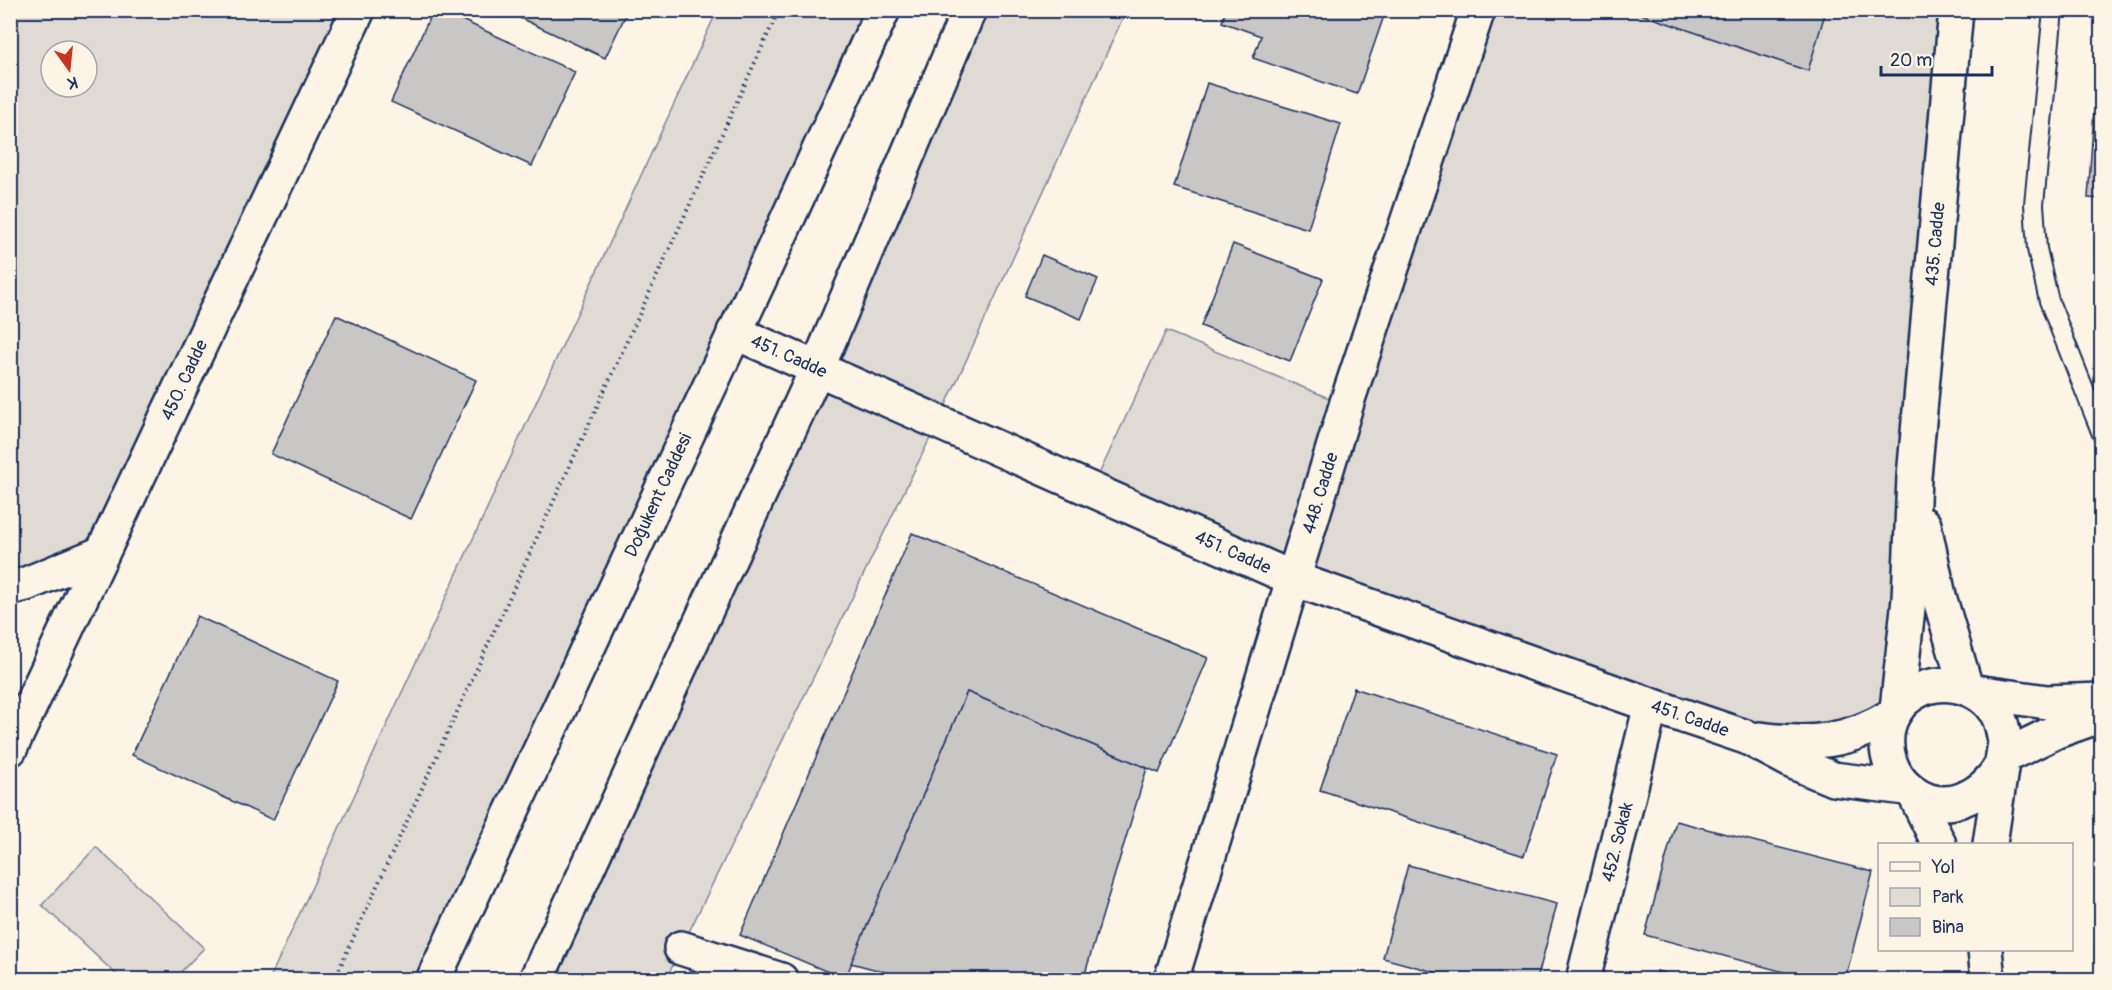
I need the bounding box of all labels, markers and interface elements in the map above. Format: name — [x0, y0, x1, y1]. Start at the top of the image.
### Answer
north arrow — [39, 39, 99, 99]
scale bar — [1881, 39, 1992, 77]
text: 20 m — [1890, 49, 1932, 72]
text: K — [65, 72, 80, 94]
street label: 435. Cadde — [1920, 201, 1951, 287]
street label: 451. Cadde — [747, 329, 831, 384]
street label: 450. Cadde — [156, 336, 213, 424]
street label: Doğukent Caddesi — [620, 430, 697, 561]
street label: 448. Cadde — [1297, 450, 1344, 537]
street label: 451. Cadde — [1191, 525, 1275, 580]
street label: 451. Cadde — [1648, 694, 1732, 743]
street label: 452. Sokak — [1596, 799, 1639, 885]
legend — [1878, 843, 2073, 951]
text: Yol — [1931, 856, 1955, 879]
text: Park — [1932, 886, 1964, 909]
text: Bina — [1932, 916, 1964, 939]

